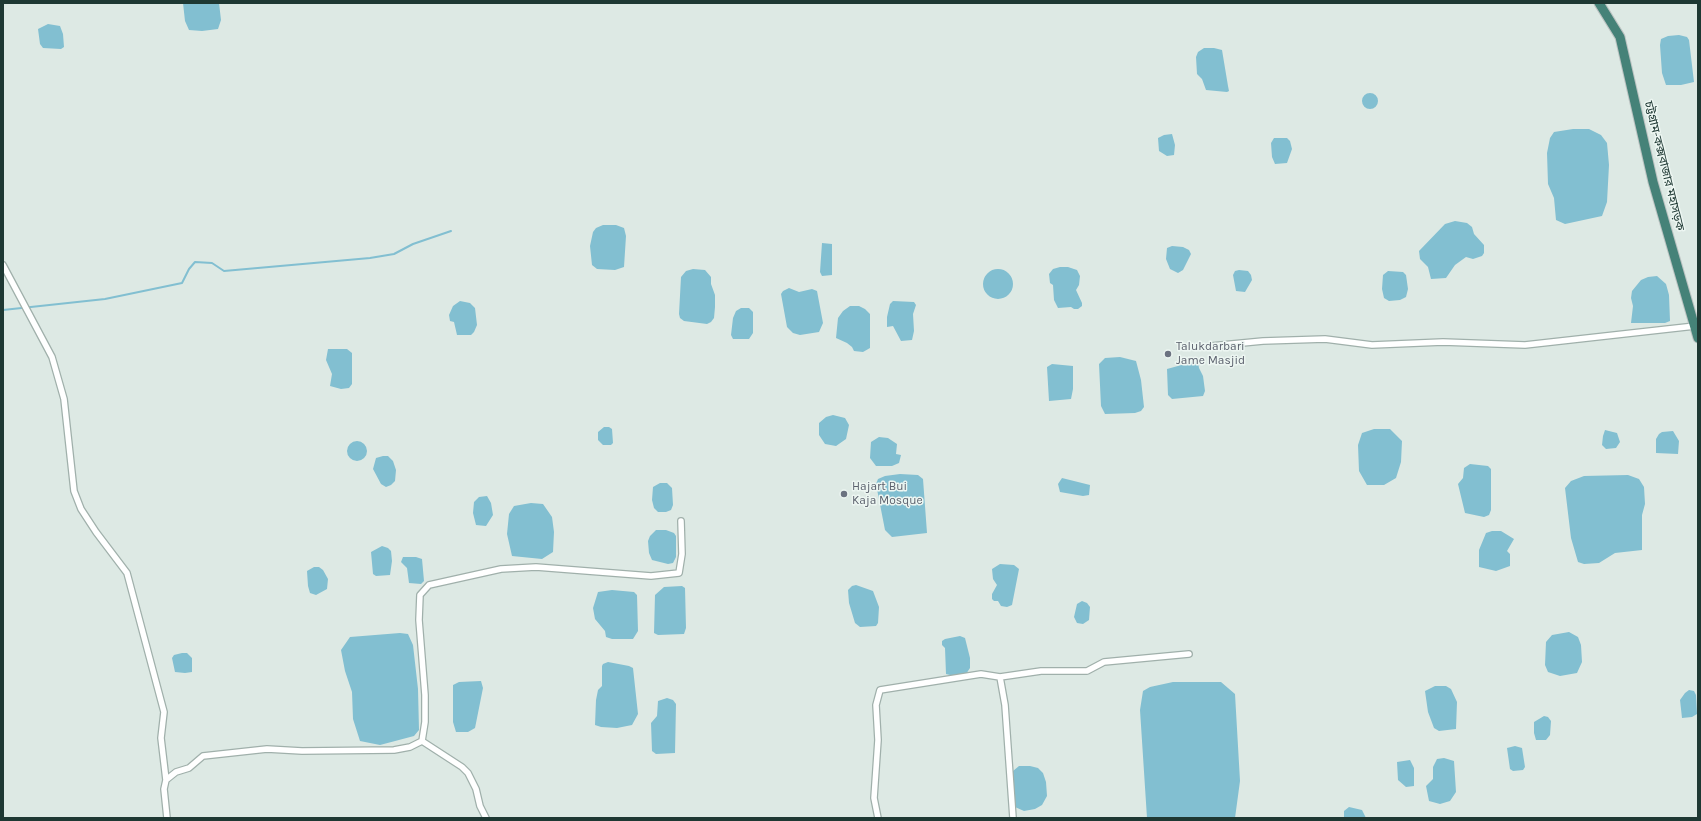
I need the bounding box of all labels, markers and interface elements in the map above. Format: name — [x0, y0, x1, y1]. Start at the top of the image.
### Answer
street label: চট্টগ্রাম-কক্সবাজার মহাসড়ক — [1641, 100, 1687, 232]
place label: Talukdarbari Jame Masjid — [1176, 340, 1245, 368]
marker: Talukdarbari Jame Masjid — [1163, 349, 1173, 359]
place label: Hajart Bui Kaja Mosque — [852, 480, 923, 508]
marker: Hajart Bui Kaja Mosque — [839, 489, 849, 499]

